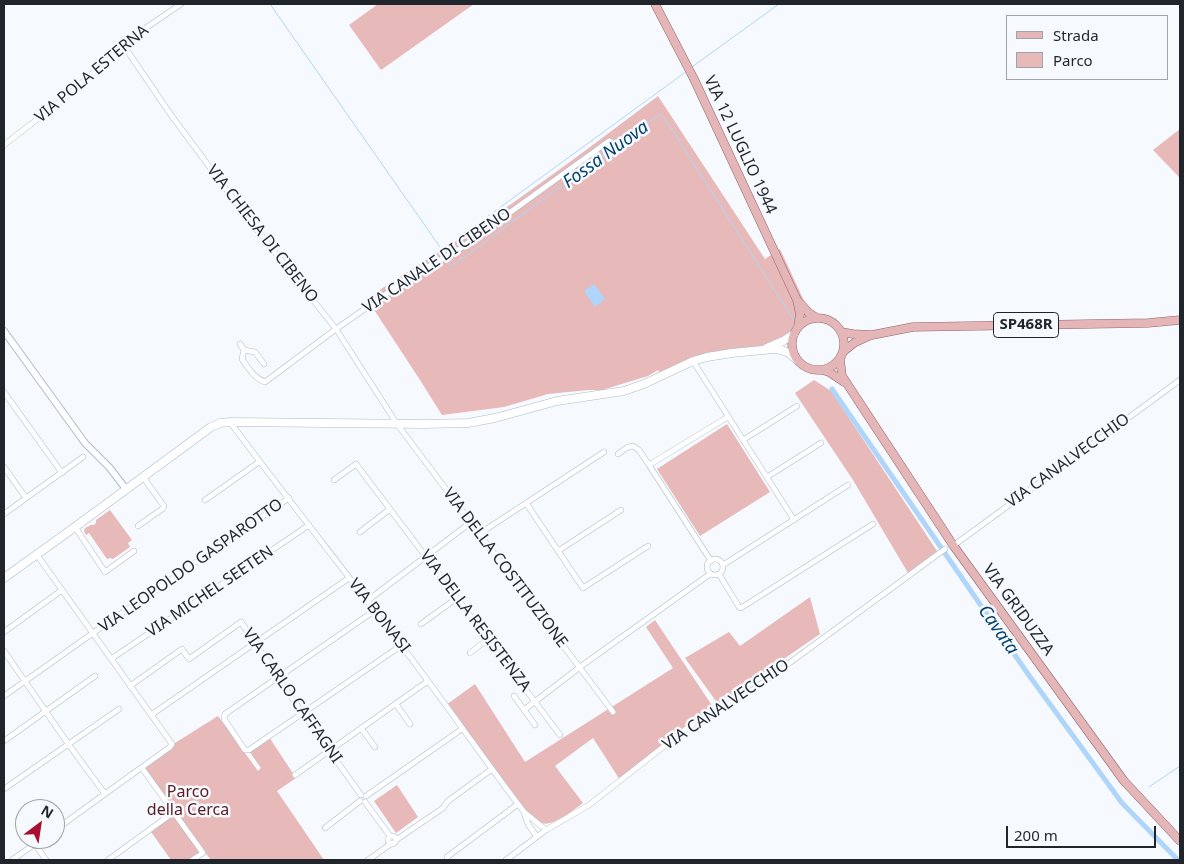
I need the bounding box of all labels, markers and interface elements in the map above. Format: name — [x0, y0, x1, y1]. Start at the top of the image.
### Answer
legend — [1006, 15, 1169, 80]
street label: VIA POLA ESTERNA — [31, 21, 153, 127]
text: Strada — [1053, 25, 1099, 45]
text: Parco — [1053, 50, 1093, 70]
street label: VIA 12 LUGLIO 1944 — [699, 73, 781, 217]
water label: Fossa Nuova — [559, 117, 653, 193]
street label: VIA CHIESA DI CIBENO — [202, 161, 322, 307]
street label: VIA CANALE DI CIBENO — [359, 204, 515, 318]
road number: SP468R — [994, 312, 1058, 338]
street label: VIA CANALVECCHIO — [1002, 410, 1134, 512]
street label: VIA DELLA COSTITUZIONE — [439, 484, 571, 652]
street label: VIA LEOPOLDO GASPAROTTO — [95, 495, 287, 637]
street label: VIA MICHEL SEETEN — [143, 542, 277, 642]
street label: VIA DELLA RESISTENZA — [415, 546, 535, 696]
street label: VIA GRIDUZZA — [978, 561, 1058, 659]
street label: VIA BONASI — [344, 575, 414, 657]
water label: Cavata — [973, 601, 1023, 659]
street label: VIA CARLO CAFFAGNI — [238, 625, 346, 767]
street label: VIA CANALVECCHIO — [659, 656, 793, 754]
park label: Parco della Cerca — [147, 782, 229, 820]
north arrow — [15, 799, 65, 849]
text: N — [38, 800, 57, 823]
scale bar — [1009, 816, 1159, 848]
text: 200 m — [1014, 825, 1058, 845]

